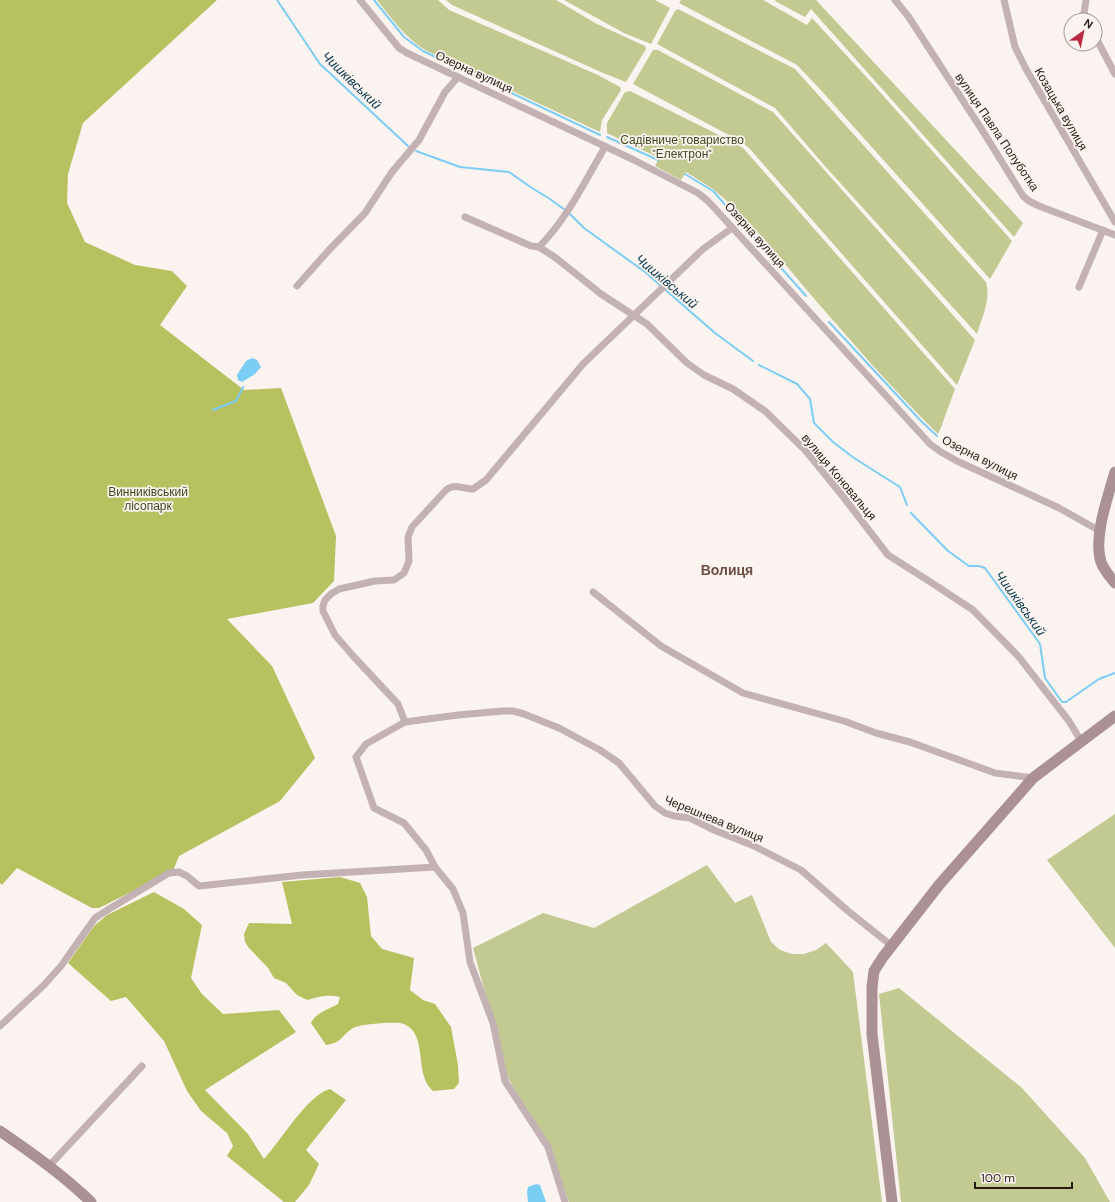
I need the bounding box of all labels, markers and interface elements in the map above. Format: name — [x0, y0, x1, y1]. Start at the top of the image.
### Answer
north arrow — [1063, 12, 1103, 52]
text: N — [1081, 16, 1096, 32]
street label: Озерна вулиця — [433, 47, 515, 97]
water label: Чишківський — [318, 48, 385, 113]
street label: Козацька вулиця — [1031, 65, 1091, 153]
street label: вулиця Павла Полуботка — [951, 70, 1043, 195]
park label: Садівниче товариство "Електрон" — [620, 132, 744, 162]
street label: Озерна вулиця — [721, 199, 789, 271]
water label: Чишківський — [632, 250, 701, 312]
street label: вулиця Коновальця — [798, 430, 880, 524]
street label: Озерна вулиця — [939, 432, 1021, 484]
park label: Винниківський лісопарк — [108, 484, 188, 514]
district label: Волиця — [701, 561, 753, 579]
water label: Чишківський — [991, 567, 1050, 639]
street label: Черешнева вулиця — [662, 792, 766, 846]
scale bar — [975, 1164, 1072, 1190]
text: 100 m — [981, 1170, 1015, 1186]

